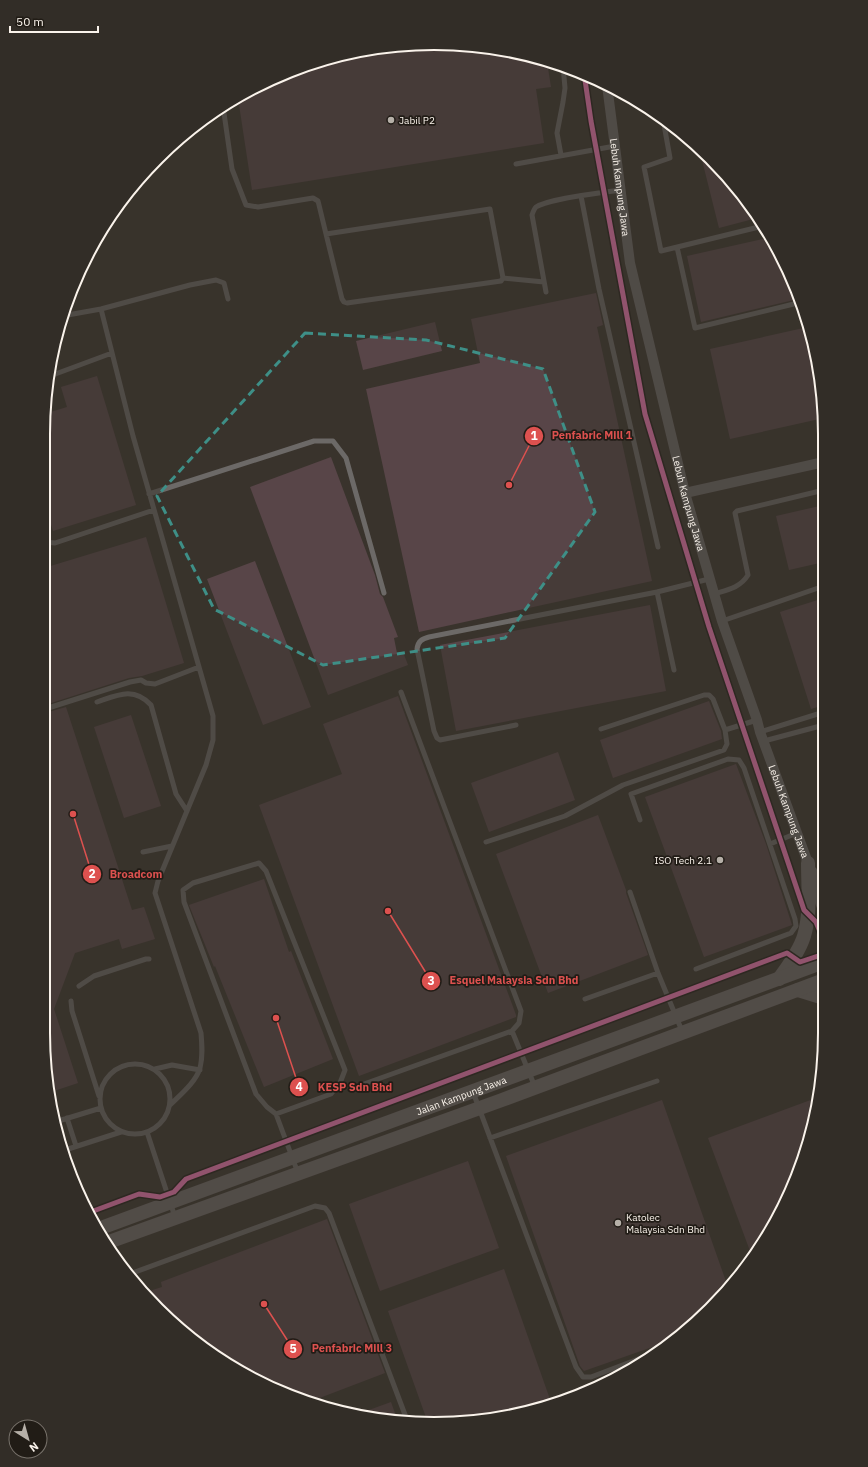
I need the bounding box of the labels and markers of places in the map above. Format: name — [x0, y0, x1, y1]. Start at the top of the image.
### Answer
place label: Jabil P2 — [399, 114, 435, 127]
marker: Jabil P2 — [386, 115, 396, 125]
callout: Penfabric Mill 1 — [524, 424, 640, 447]
place label: ISO Tech 2.1 — [654, 854, 712, 867]
marker: ISO Tech 2.1 — [715, 855, 725, 865]
callout: Broadcom — [82, 862, 171, 885]
callout: Esquel Malaysia Sdn Bhd — [421, 969, 586, 992]
callout: KESP Sdn Bhd — [289, 1075, 400, 1098]
place label: Katolec Malaysia Sdn Bhd — [626, 1211, 705, 1236]
marker: Katolec Malaysia Sdn Bhd — [613, 1218, 623, 1228]
callout: Penfabric Mill 3 — [283, 1337, 400, 1360]

